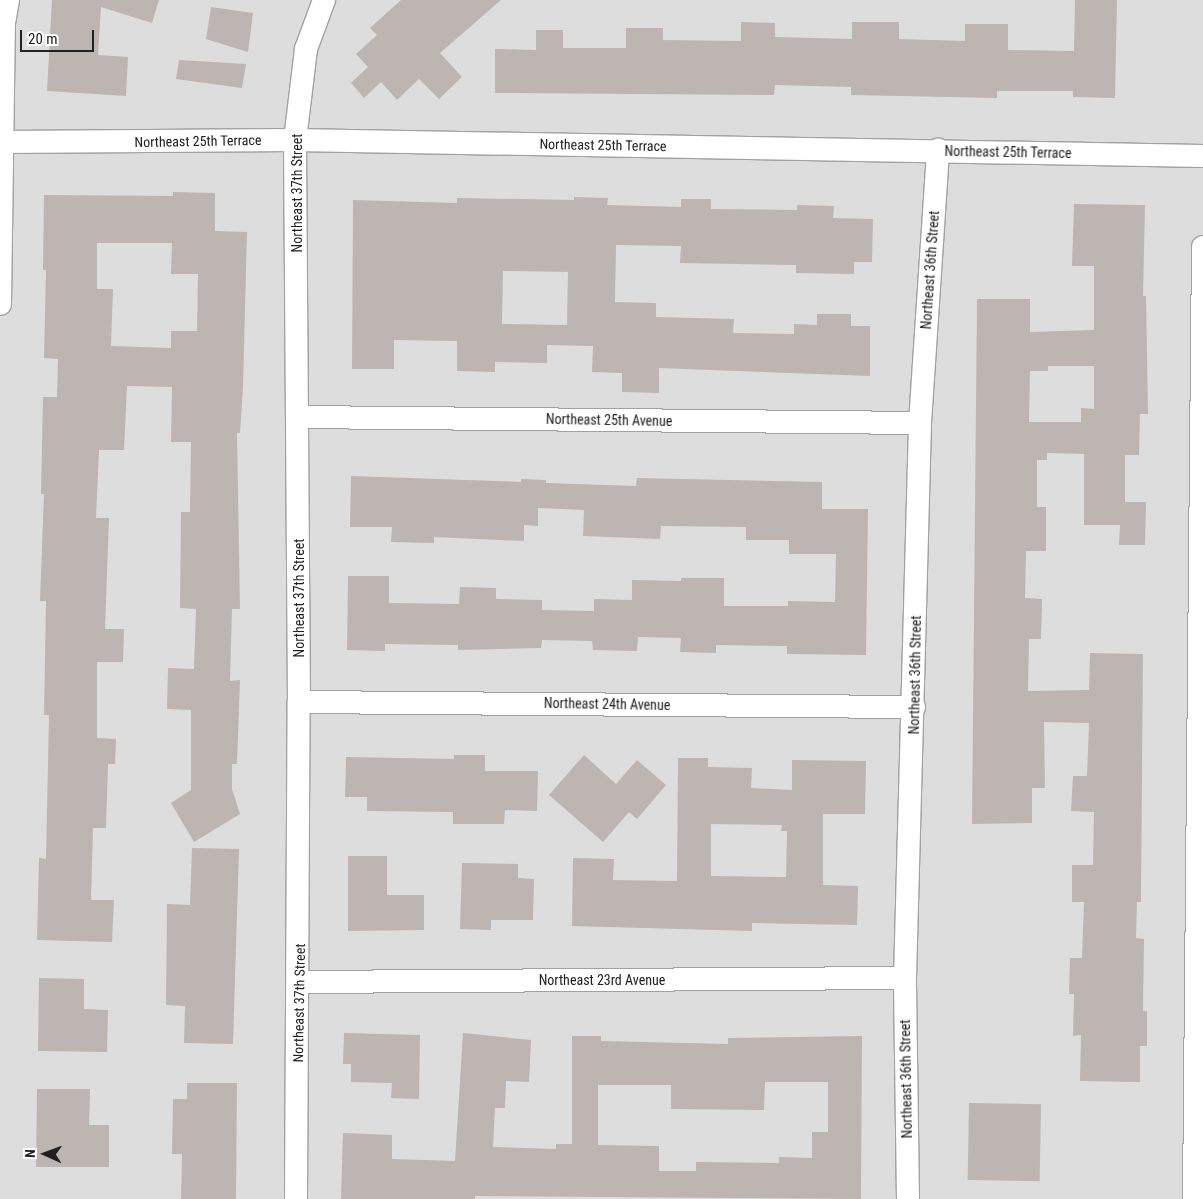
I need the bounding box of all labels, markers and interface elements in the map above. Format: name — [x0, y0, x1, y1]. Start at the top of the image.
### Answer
scale bar — [22, 20, 96, 52]
text: 20 m — [28, 30, 58, 48]
street label: Northeast 25th Terrace — [134, 131, 262, 151]
street label: Northeast 37th Street — [289, 134, 305, 252]
street label: Northeast 25th Terrace — [539, 135, 667, 155]
street label: Northeast 25th Terrace — [944, 142, 1072, 162]
street label: Northeast 36th Street — [917, 210, 943, 330]
street label: Northeast 25th Avenue — [546, 410, 672, 430]
street label: Northeast 37th Street — [291, 539, 307, 657]
street label: Northeast 36th Street — [906, 615, 924, 735]
street label: Northeast 24th Avenue — [544, 694, 670, 714]
street label: Northeast 37th Street — [290, 943, 308, 1063]
street label: Northeast 23rd Avenue — [539, 972, 665, 988]
street label: Northeast 36th Street — [897, 1019, 915, 1139]
north arrow — [20, 1129, 70, 1179]
text: N — [22, 1149, 38, 1158]

